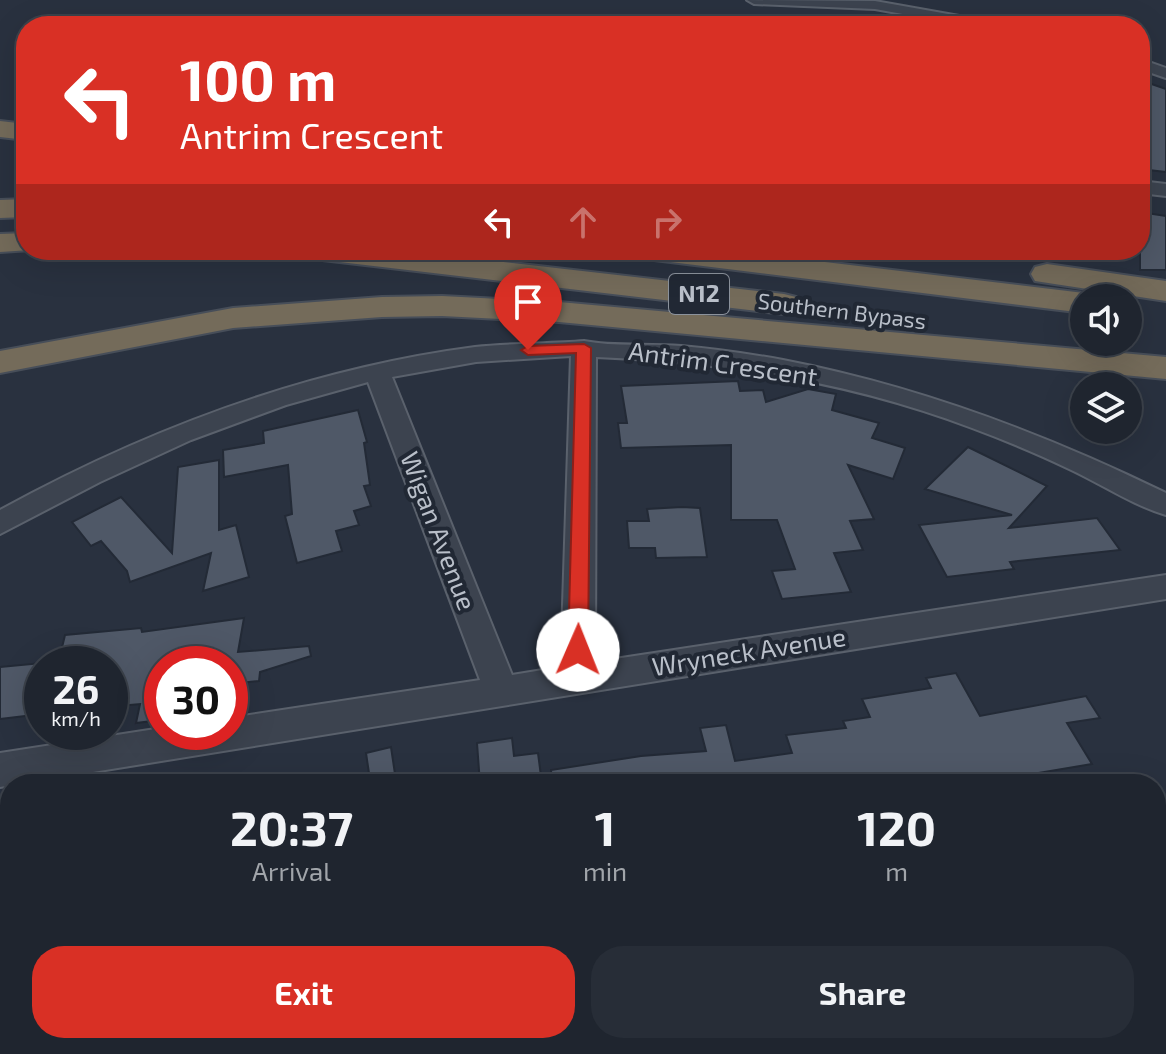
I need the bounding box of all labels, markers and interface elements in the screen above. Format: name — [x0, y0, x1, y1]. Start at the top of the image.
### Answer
text: 100 m — [180, 45, 336, 112]
icon: left — [48, 48, 152, 152]
text: Antrim Crescent — [180, 113, 443, 156]
icon: left — [477, 200, 521, 244]
icon: ahead — [561, 200, 605, 244]
icon: right — [645, 200, 689, 244]
pin — [494, 268, 562, 350]
road number: N12 — [669, 274, 729, 314]
icon: arrive — [506, 280, 550, 324]
map controls — [1070, 284, 1142, 444]
button: sound — [1070, 284, 1142, 356]
street label: Southern Bypass — [756, 287, 928, 333]
street label: Antrim Crescent — [627, 334, 820, 391]
button: layers — [1070, 372, 1142, 444]
street label: Wigan Avenue — [395, 447, 484, 614]
position arrow — [536, 608, 620, 692]
street label: Wryneck Avenue — [650, 620, 848, 681]
speed limit sign: 30 — [144, 646, 248, 750]
text: 26 — [53, 664, 99, 712]
text: km/h — [51, 706, 101, 730]
text: 20:37 — [230, 798, 353, 856]
text: 1 — [595, 798, 615, 856]
text: 120 — [857, 798, 936, 856]
text: Arrival — [252, 855, 331, 886]
text: min — [583, 855, 627, 886]
text: m — [885, 855, 908, 886]
button: Exit — [32, 946, 575, 1038]
button: Share — [591, 946, 1134, 1038]

